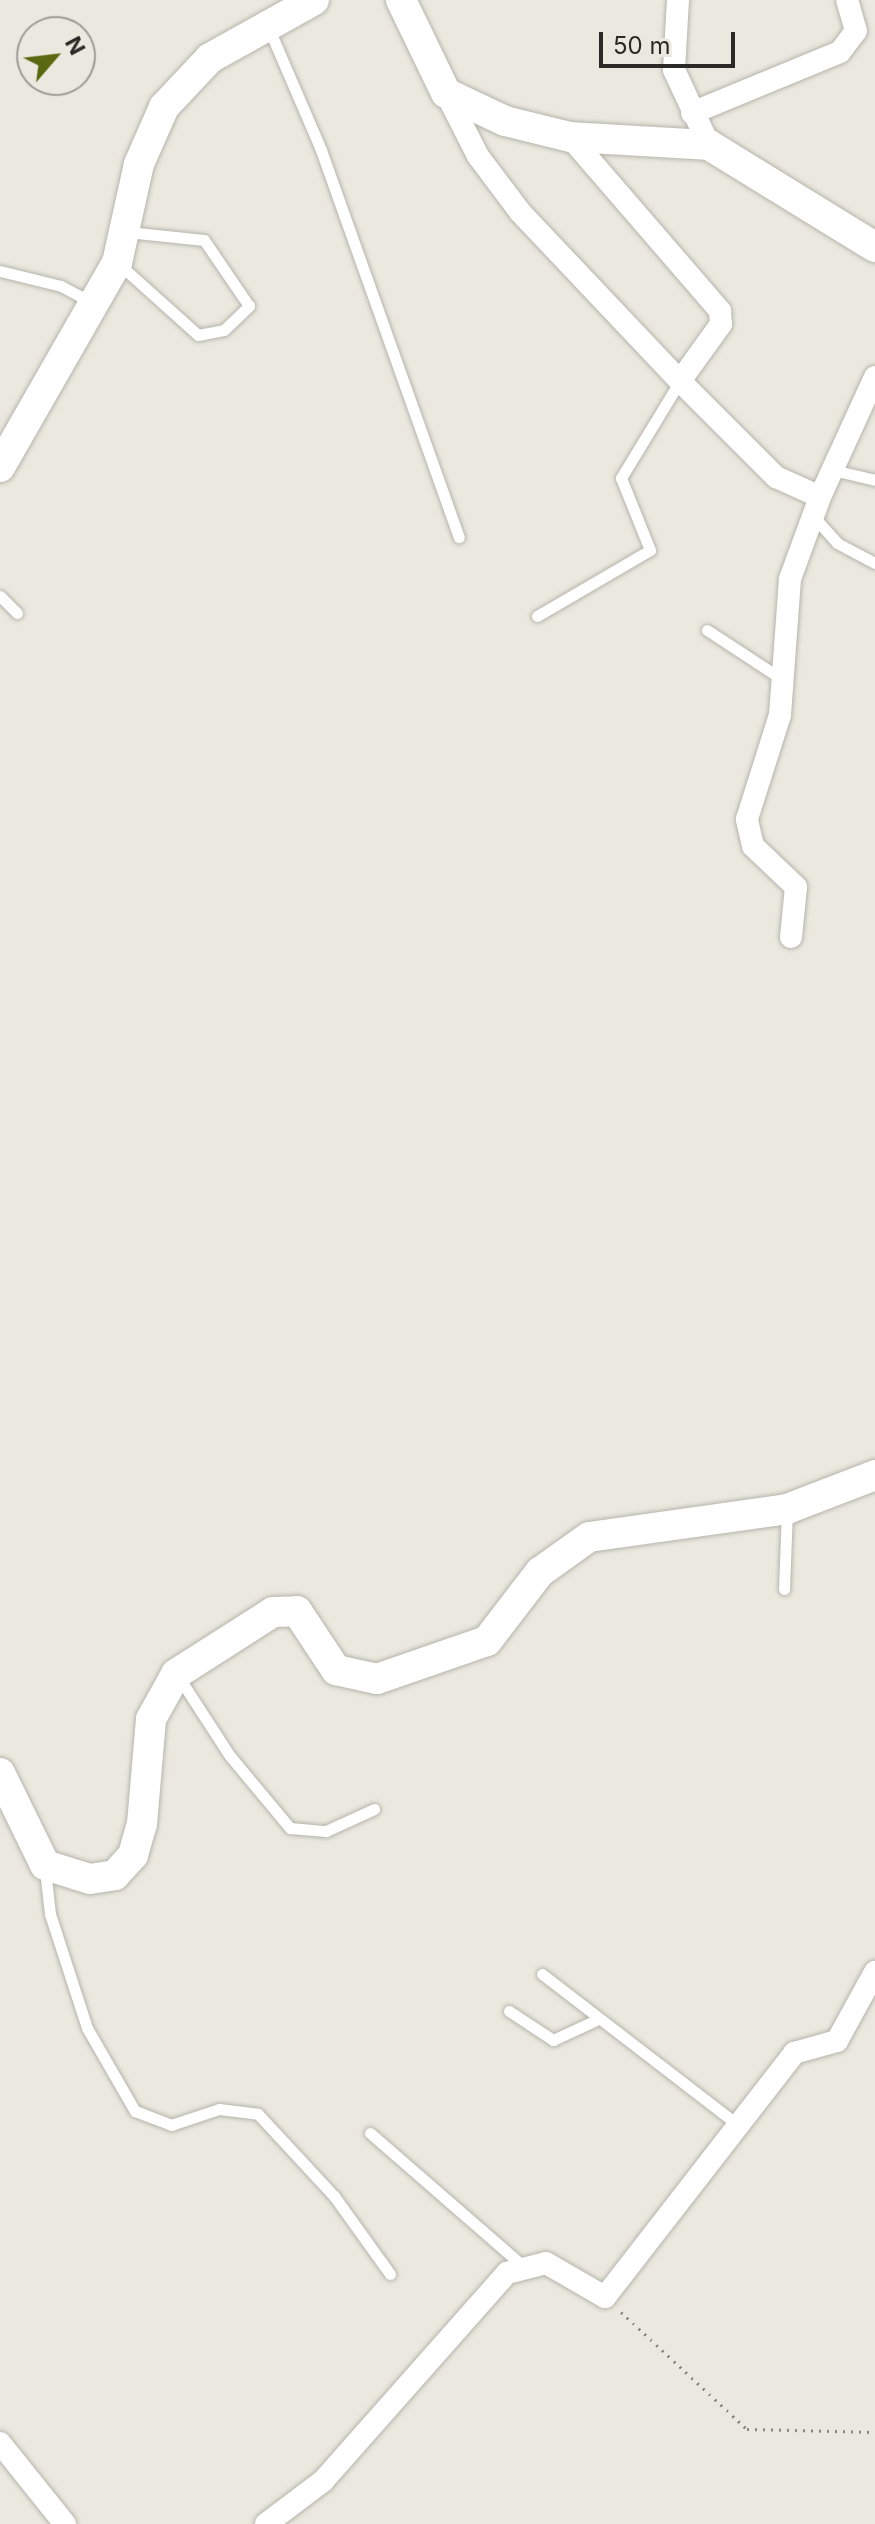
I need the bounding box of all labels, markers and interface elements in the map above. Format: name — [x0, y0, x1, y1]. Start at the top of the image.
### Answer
north arrow — [16, 16, 96, 96]
scale bar — [603, 16, 739, 66]
text: 50 m — [613, 31, 671, 60]
text: N — [60, 32, 91, 59]

